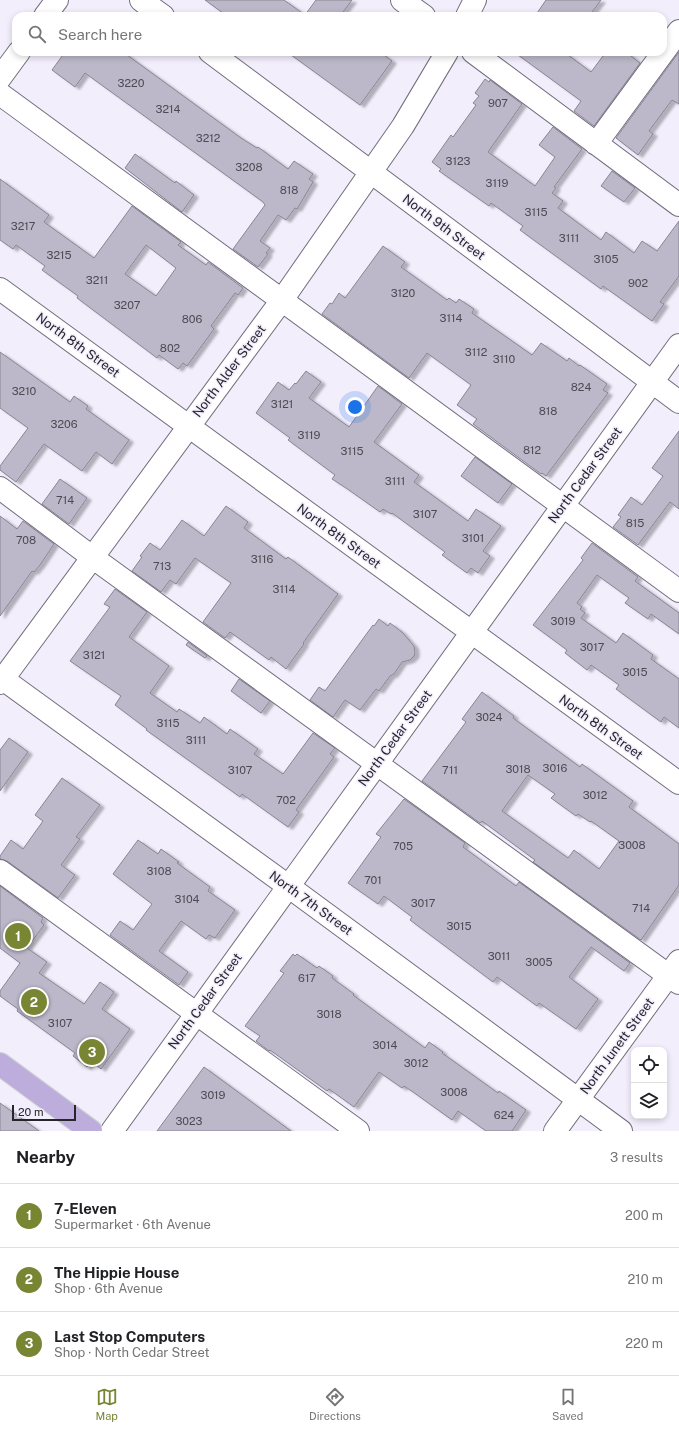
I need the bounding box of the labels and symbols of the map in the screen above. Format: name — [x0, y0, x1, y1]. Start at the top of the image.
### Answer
house number: 3220 — [118, 77, 145, 89]
house number: 907 — [488, 97, 508, 109]
house number: 3214 — [156, 103, 181, 115]
house number: 3212 — [196, 132, 221, 144]
house number: 3123 — [446, 155, 471, 167]
house number: 3208 — [235, 161, 263, 173]
house number: 3119 — [486, 177, 509, 189]
house number: 818 — [280, 184, 298, 196]
street label: North 9th Street — [400, 191, 488, 263]
house number: 3115 — [525, 206, 547, 218]
house number: 3217 — [11, 220, 36, 232]
house number: 3111 — [559, 232, 579, 244]
house number: 3215 — [46, 249, 72, 261]
house number: 3105 — [593, 253, 619, 265]
house number: 3211 — [86, 274, 108, 286]
house number: 902 — [628, 277, 648, 289]
house number: 3120 — [391, 287, 416, 299]
house number: 3207 — [114, 299, 141, 311]
street label: North 8th Street — [33, 310, 123, 380]
house number: 3114 — [440, 312, 462, 324]
house number: 806 — [182, 313, 202, 325]
street label: North Alder Street — [189, 322, 269, 420]
house number: 802 — [160, 342, 181, 354]
house number: 3112 — [465, 346, 488, 358]
house number: 3110 — [493, 353, 516, 365]
house number: 824 — [571, 381, 591, 393]
house number: 3210 — [12, 385, 37, 397]
your location — [345, 397, 365, 417]
house number: 3121 — [271, 398, 293, 410]
house number: 818 — [539, 405, 557, 417]
house number: 3206 — [51, 418, 78, 430]
street label: North Cedar Street — [545, 424, 625, 526]
house number: 3119 — [298, 429, 321, 441]
house number: 812 — [523, 444, 542, 456]
house number: 3115 — [341, 445, 363, 457]
house number: 3111 — [385, 475, 405, 487]
house number: 714 — [56, 494, 74, 506]
street label: North 8th Street — [294, 501, 384, 571]
house number: 3107 — [413, 508, 438, 520]
house number: 815 — [626, 517, 644, 529]
house number: 3101 — [462, 532, 484, 544]
house number: 708 — [16, 534, 36, 546]
house number: 3116 — [251, 553, 274, 565]
house number: 713 — [153, 560, 171, 572]
house number: 3114 — [273, 583, 295, 595]
house number: 3019 — [551, 615, 576, 627]
house number: 3017 — [580, 641, 605, 653]
house number: 3121 — [83, 649, 105, 661]
house number: 3015 — [622, 666, 648, 678]
street label: North Cedar Street — [355, 687, 435, 789]
street label: North 8th Street — [556, 692, 646, 762]
house number: 3024 — [475, 711, 503, 723]
house number: 3115 — [157, 717, 179, 729]
house number: 3111 — [186, 734, 206, 746]
house number: 3016 — [543, 762, 568, 774]
house number: 3018 — [505, 763, 531, 775]
house number: 3107 — [228, 764, 253, 776]
house number: 711 — [442, 764, 458, 776]
house number: 3012 — [583, 789, 608, 801]
house number: 702 — [276, 794, 296, 806]
house number: 3008 — [618, 839, 646, 851]
house number: 705 — [393, 840, 413, 852]
house number: 3108 — [146, 865, 172, 877]
street label: North 7th Street — [266, 868, 356, 938]
house number: 701 — [364, 874, 382, 886]
house number: 3104 — [174, 893, 200, 905]
house number: 3017 — [411, 897, 436, 909]
house number: 714 — [632, 902, 650, 914]
house number: 3015 — [446, 920, 472, 932]
pin: 1 — [5, 921, 31, 951]
street label: North Cedar Street — [165, 950, 245, 1052]
house number: 3011 — [488, 950, 510, 962]
house number: 3005 — [525, 956, 553, 968]
house number: 617 — [298, 972, 316, 984]
pin: 2 — [21, 987, 47, 1017]
street label: North Junett Street — [577, 995, 657, 1097]
house number: 3018 — [316, 1008, 342, 1020]
house number: 3107 — [48, 1017, 73, 1029]
pin: 3 — [79, 1037, 105, 1067]
house number: 3014 — [373, 1039, 398, 1051]
house number: 3012 — [404, 1057, 429, 1069]
house number: 3008 — [440, 1086, 468, 1098]
house number: 3019 — [201, 1089, 226, 1101]
scale bar — [12, 1103, 76, 1122]
house number: 624 — [494, 1109, 514, 1121]
house number: 3023 — [175, 1115, 203, 1127]

